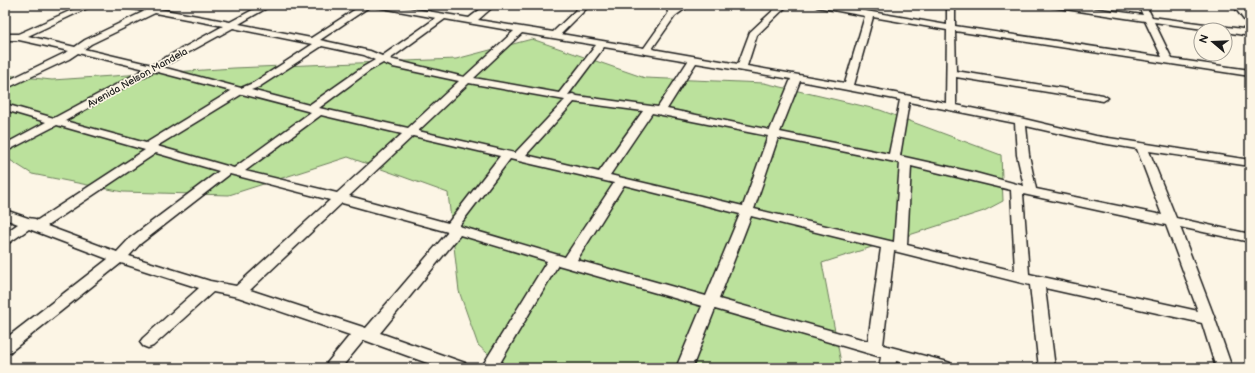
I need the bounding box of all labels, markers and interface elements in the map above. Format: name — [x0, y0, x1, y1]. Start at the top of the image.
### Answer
north arrow — [1193, 22, 1233, 62]
text: N — [1197, 33, 1212, 45]
street label: Avenida Nelson Mandela — [85, 45, 190, 110]

